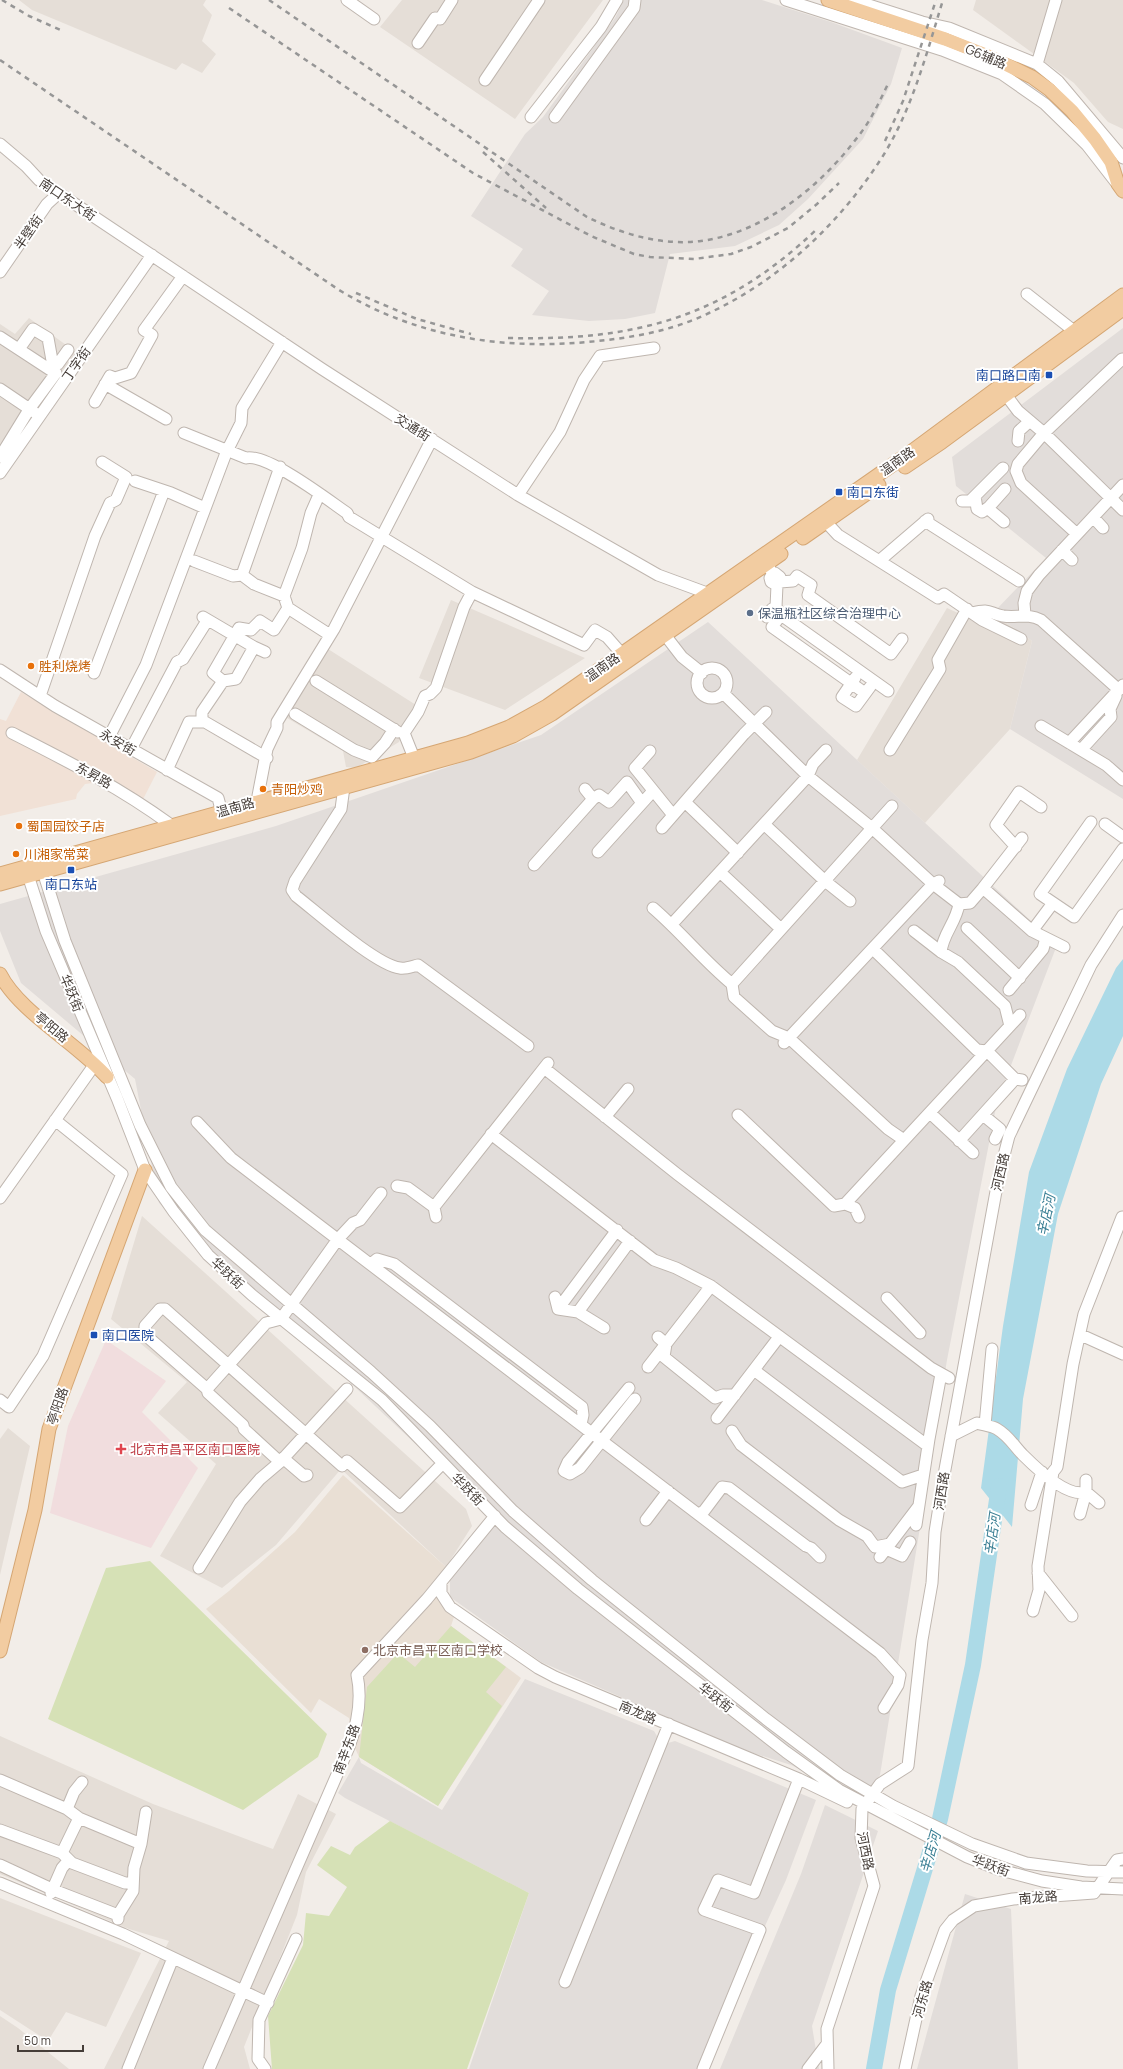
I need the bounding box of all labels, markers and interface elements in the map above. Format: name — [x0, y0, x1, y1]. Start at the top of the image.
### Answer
street label: G6辅路 — [963, 39, 1009, 73]
street label: 南口东大街 — [36, 173, 100, 225]
street label: 半壁街 — [9, 211, 47, 253]
street label: 丁字街 — [57, 343, 95, 385]
place label: 南口路口南 — [976, 366, 1041, 384]
marker: 南口路口南 — [1044, 370, 1054, 380]
street label: 交通街 — [392, 409, 434, 445]
street label: 温南路 — [876, 442, 918, 480]
place label: 南口东街 — [847, 483, 899, 501]
marker: 南口东街 — [834, 487, 844, 497]
place label: 保温瓶社区综合治理中心 — [758, 604, 901, 622]
marker: 保温瓶社区综合治理中心 — [745, 608, 755, 618]
street label: 温南路 — [581, 648, 623, 686]
place label: 胜利烧烤 — [39, 657, 91, 675]
marker: 胜利烧烤 — [26, 661, 36, 671]
street label: 永安街 — [97, 724, 139, 760]
street label: 东昇路 — [73, 758, 115, 792]
place label: 青阳炒鸡 — [271, 780, 323, 798]
marker: 青阳炒鸡 — [258, 784, 268, 794]
street label: 温南路 — [214, 793, 256, 821]
place label: 蜀国园饺子店 — [27, 817, 105, 835]
marker: 蜀国园饺子店 — [14, 821, 24, 831]
place label: 川湘家常菜 — [24, 845, 89, 863]
marker: 川湘家常菜 — [11, 849, 21, 859]
marker: 南口东站 — [66, 865, 76, 875]
place label: 南口东站 — [45, 875, 97, 893]
street label: 华跃街 — [56, 972, 88, 1014]
street label: 亭阳路 — [31, 1008, 73, 1046]
street label: 河西路 — [987, 1151, 1013, 1193]
water label: 辛店河 — [1032, 1189, 1060, 1237]
street label: 华跃街 — [208, 1253, 248, 1293]
place label: 南口医院 — [102, 1326, 154, 1344]
marker: 南口医院 — [89, 1330, 99, 1340]
street label: 亭阳路 — [42, 1385, 72, 1427]
place label: 北京市昌平区南口医院 — [130, 1440, 260, 1458]
marker: 北京市昌平区南口医院 — [115, 1443, 127, 1455]
street label: 华跃街 — [448, 1469, 488, 1509]
street label: 河西路 — [929, 1470, 953, 1512]
water label: 辛店河 — [979, 1509, 1004, 1556]
place label: 北京市昌平区南口学校 — [373, 1641, 503, 1659]
marker: 北京市昌平区南口学校 — [360, 1645, 370, 1655]
street label: 华跃街 — [695, 1678, 737, 1716]
street label: 南龙路 — [617, 1696, 659, 1728]
street label: 南辛东路 — [329, 1721, 363, 1777]
water label: 辛店河 — [914, 1826, 946, 1875]
street label: 河西路 — [853, 1830, 879, 1872]
street label: 华跃街 — [970, 1850, 1012, 1880]
street label: 南龙路 — [1018, 1886, 1058, 1908]
street label: 河东路 — [908, 1978, 936, 2020]
scale bar — [18, 2027, 83, 2053]
text: 50 m — [24, 2032, 51, 2049]

